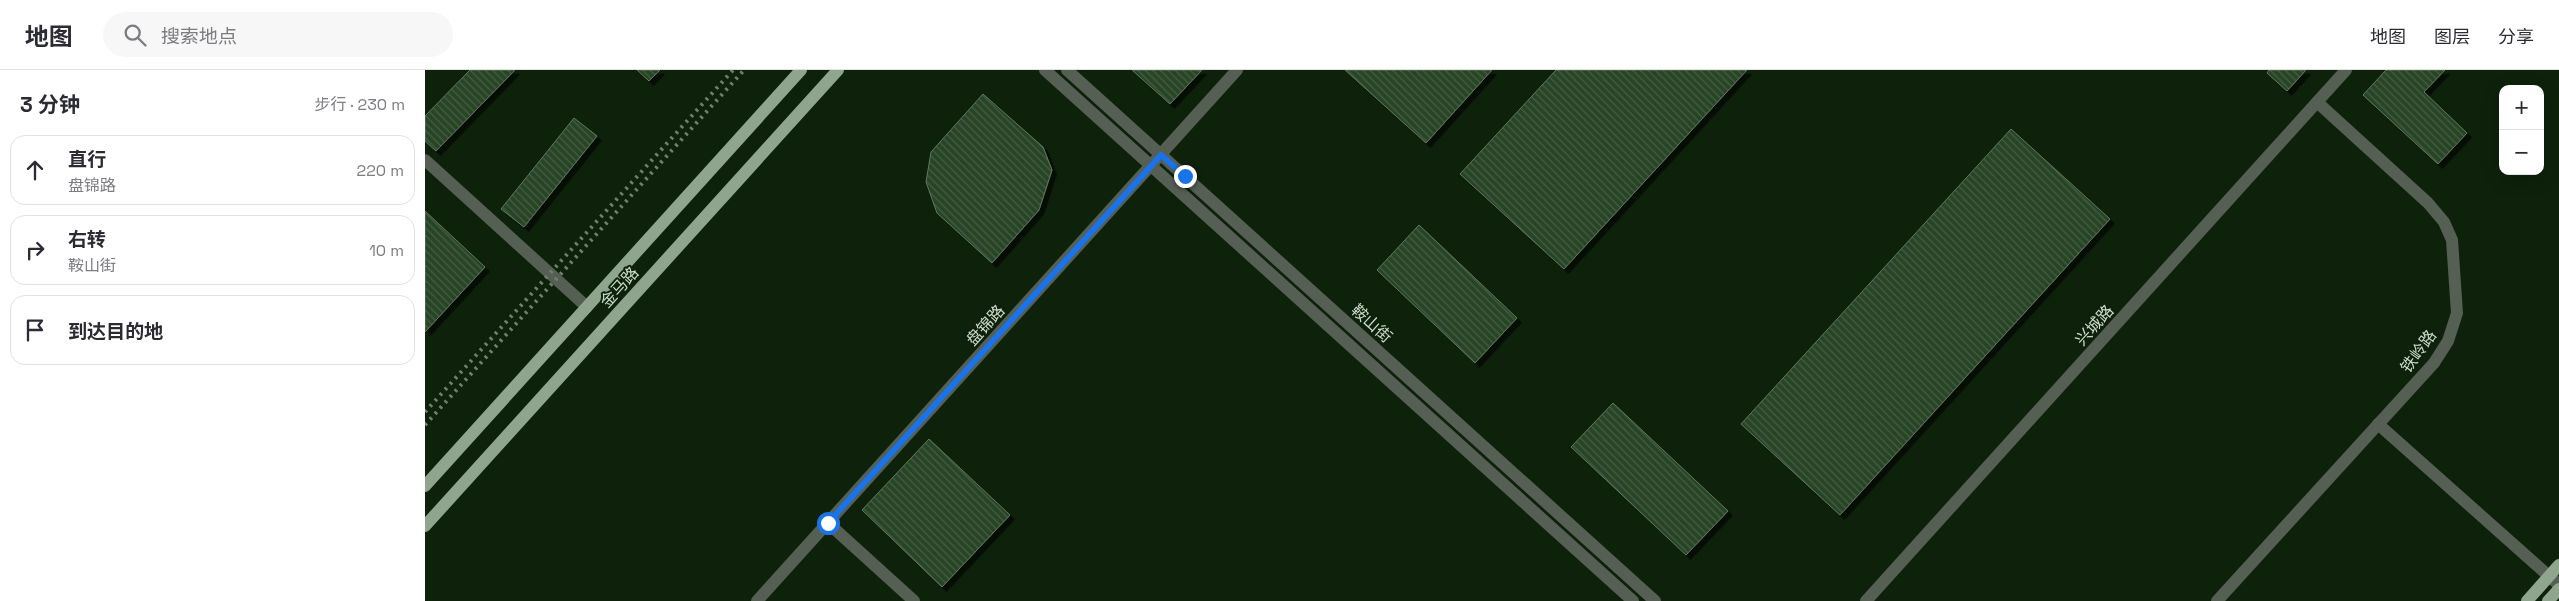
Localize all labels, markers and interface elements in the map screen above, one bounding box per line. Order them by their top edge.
search box [103,12,453,57]
text: 地图 [25,21,73,52]
icon: search [121,21,149,49]
text: 搜索地点 [161,24,237,49]
text: 地图 [2370,25,2406,48]
text: 图层 [2434,25,2470,48]
text: 分享 [2498,25,2534,48]
map controls [2499,85,2544,175]
button: + [2499,85,2544,130]
text: 3 分钟 [20,91,80,118]
text: 步行 · 230 m [314,94,405,115]
button: − [2499,130,2544,175]
text: 直行 [68,147,106,172]
icon: ahead [21,156,49,184]
text: 220 m [357,160,404,181]
route end [1174,165,1197,188]
text: 盘锦路 [68,175,116,196]
text: 右转 [68,227,106,252]
icon: right [21,236,49,264]
text: 10 m [369,240,404,261]
text: 鞍山街 [68,255,116,276]
street label: 金马路 [596,262,643,312]
street label: 盘锦路 [962,300,1009,350]
street label: 鞍山街 [1347,300,1397,347]
street label: 兴城路 [2071,300,2118,350]
icon: arrive [21,316,49,344]
text: 到达目的地 [68,319,163,344]
street label: 铁岭路 [2396,326,2441,377]
route start [817,512,840,535]

